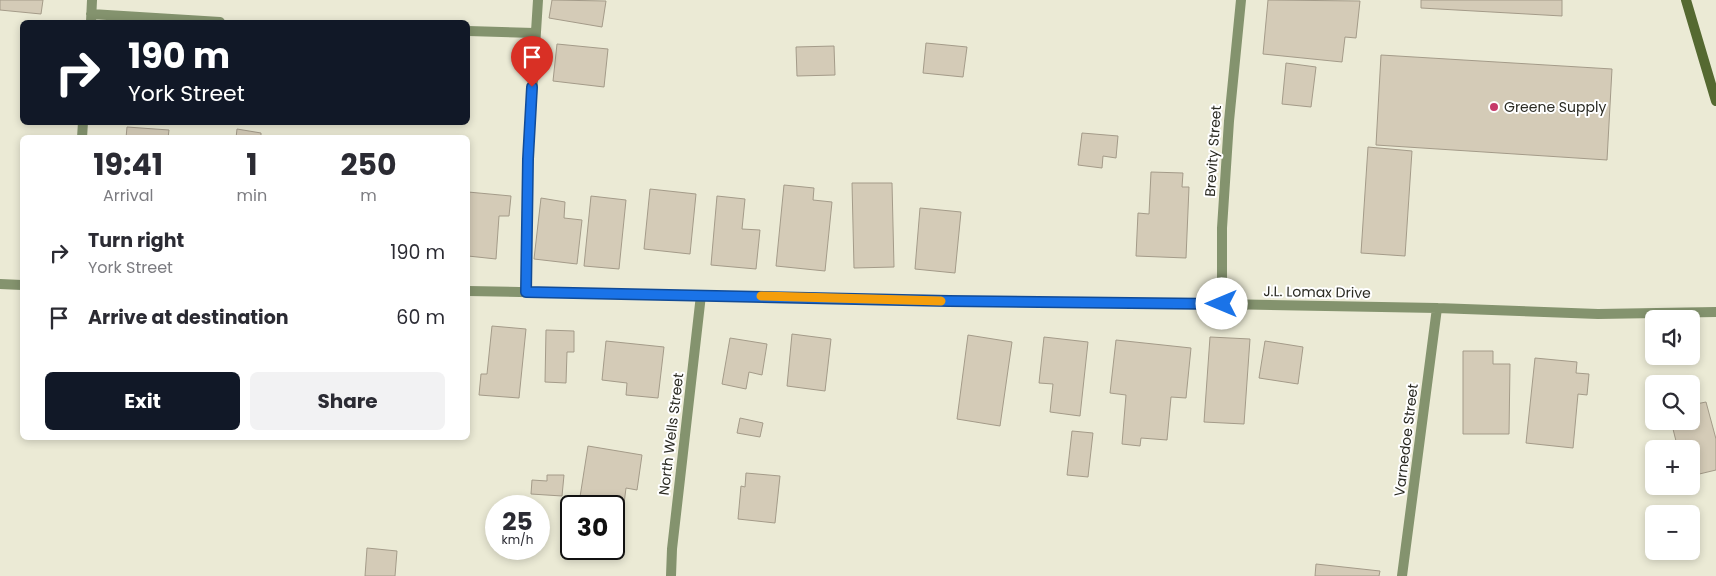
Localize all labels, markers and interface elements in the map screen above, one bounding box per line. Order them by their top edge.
text: 190 m [128,31,230,80]
pin [511,36,553,87]
icon: right [45,40,110,105]
icon: arrive [518,43,546,71]
text: York Street [128,78,245,109]
place label: Greene Supply [1504,97,1606,117]
marker: Greene Supply [1488,101,1500,113]
street label: Brevity Street [1200,105,1226,197]
text: 19:41 [93,143,163,186]
text: 1 [246,143,257,186]
text: 250 [340,143,397,186]
text: Arrival [103,184,153,207]
text: min [236,184,267,207]
text: m [360,184,377,207]
text: Turn right [88,227,184,254]
icon: right [45,239,73,267]
text: 190 m [390,239,445,266]
text: York Street [88,256,173,279]
position arrow [1195,277,1247,329]
street label: J.L. Lomax Drive [1263,281,1371,303]
icon: arrive [45,304,73,332]
text: Arrive at destination [88,304,289,331]
text: 60 m [396,304,445,331]
map controls [1645,310,1700,560]
button: sound [1645,310,1700,365]
button: Exit [45,372,240,430]
button: Share [250,372,445,430]
street label: North Wells Street [654,372,688,496]
button: search [1645,375,1700,430]
street label: Varnedoe Street [1389,382,1423,498]
button: + [1645,440,1700,495]
speed limit sign: 30 [560,495,625,560]
text: 25 [502,504,533,539]
button: − [1645,505,1700,560]
text: km/h [502,531,533,548]

